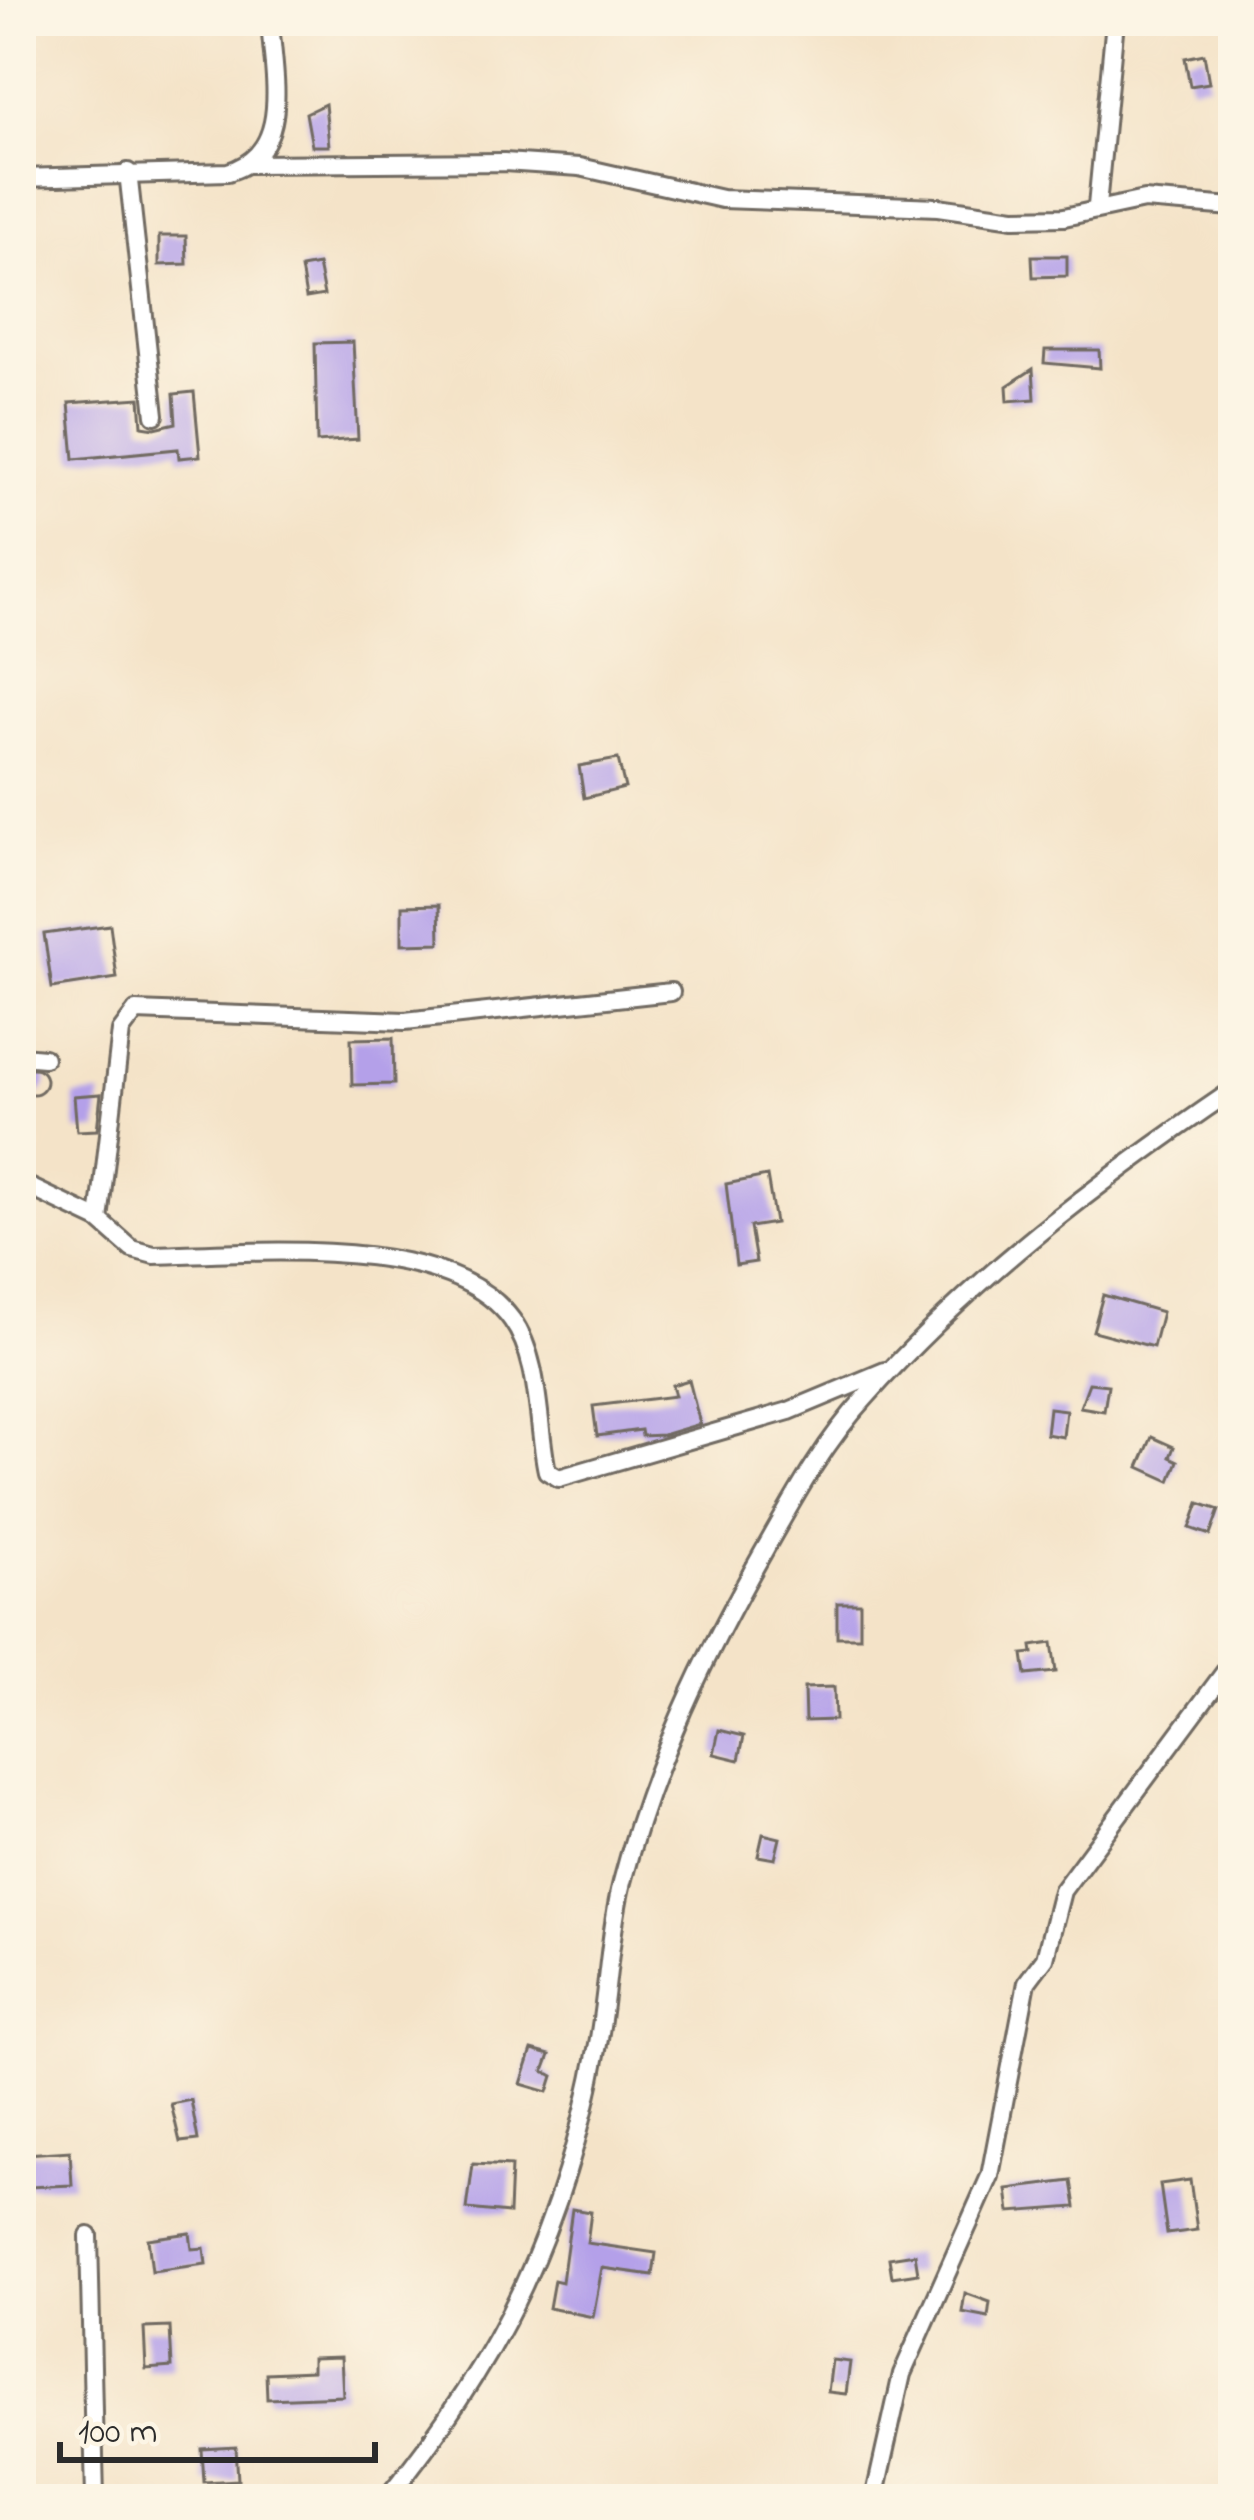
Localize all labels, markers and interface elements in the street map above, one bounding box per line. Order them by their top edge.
scale bar [60,2388,375,2462]
text: 100 m [78,2407,158,2460]

